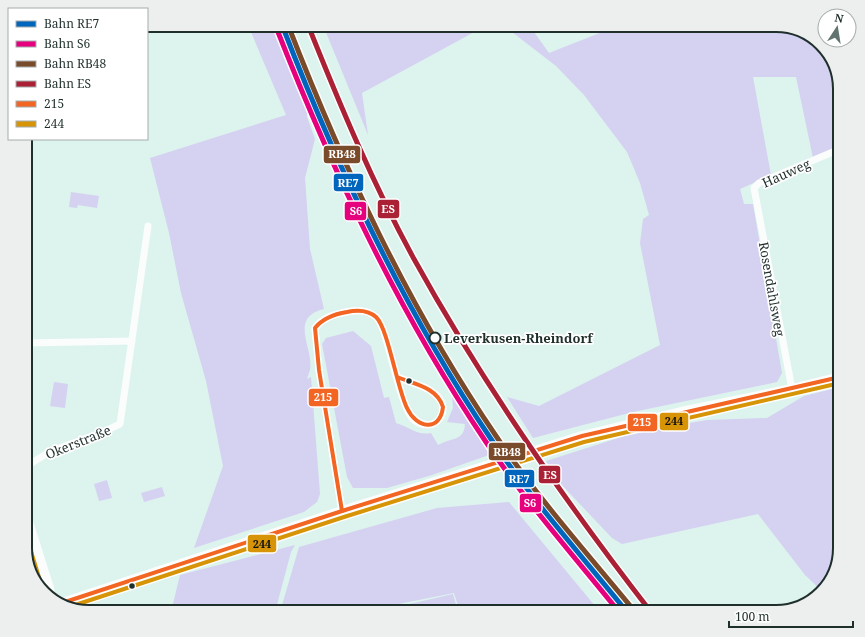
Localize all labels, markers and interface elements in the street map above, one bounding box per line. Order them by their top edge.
legend [8,8,148,140]
north arrow [817,8,857,48]
text: N [833,9,845,26]
text: Bahn RE7 [44,15,99,32]
text: Bahn S6 [44,35,91,52]
text: Bahn RB48 [44,55,107,72]
text: Bahn ES [44,75,91,92]
text: 215 [44,95,64,112]
text: 244 [44,115,64,132]
line badge: RB48 [323,145,361,164]
text: RB48 [328,146,356,161]
street label: Hauweg [759,154,813,192]
line badge: RE7 [333,173,364,192]
text: RE7 [337,175,359,190]
line badge: ES [377,199,400,219]
line badge: S6 [344,201,367,221]
text: ES [381,201,395,216]
text: S6 [350,203,362,218]
street label: Rosendahlsweg [755,240,789,338]
place label: Leverkusen-Rheindorf [444,329,594,347]
marker: Leverkusen-Rheindorf [428,331,442,345]
unlabelled marker [404,376,414,386]
line badge: 215 [308,388,339,407]
text: 215 [314,389,332,404]
line badge: 244 [659,412,689,431]
line badge: 215 [627,413,658,432]
text: 244 [665,413,683,428]
text: 215 [633,414,651,429]
street label: Okerstraße [43,421,113,463]
line badge: RB48 [488,442,526,461]
text: RB48 [493,444,521,459]
line badge: ES [538,465,561,484]
text: ES [543,467,557,482]
line badge: RE7 [504,469,535,488]
text: RE7 [508,471,530,486]
line badge: S6 [519,493,542,513]
text: S6 [524,495,536,510]
line badge: 244 [247,534,277,553]
text: 244 [253,536,271,551]
unlabelled marker [127,581,137,591]
scale bar [729,603,853,629]
text: 100 m [735,608,770,625]

